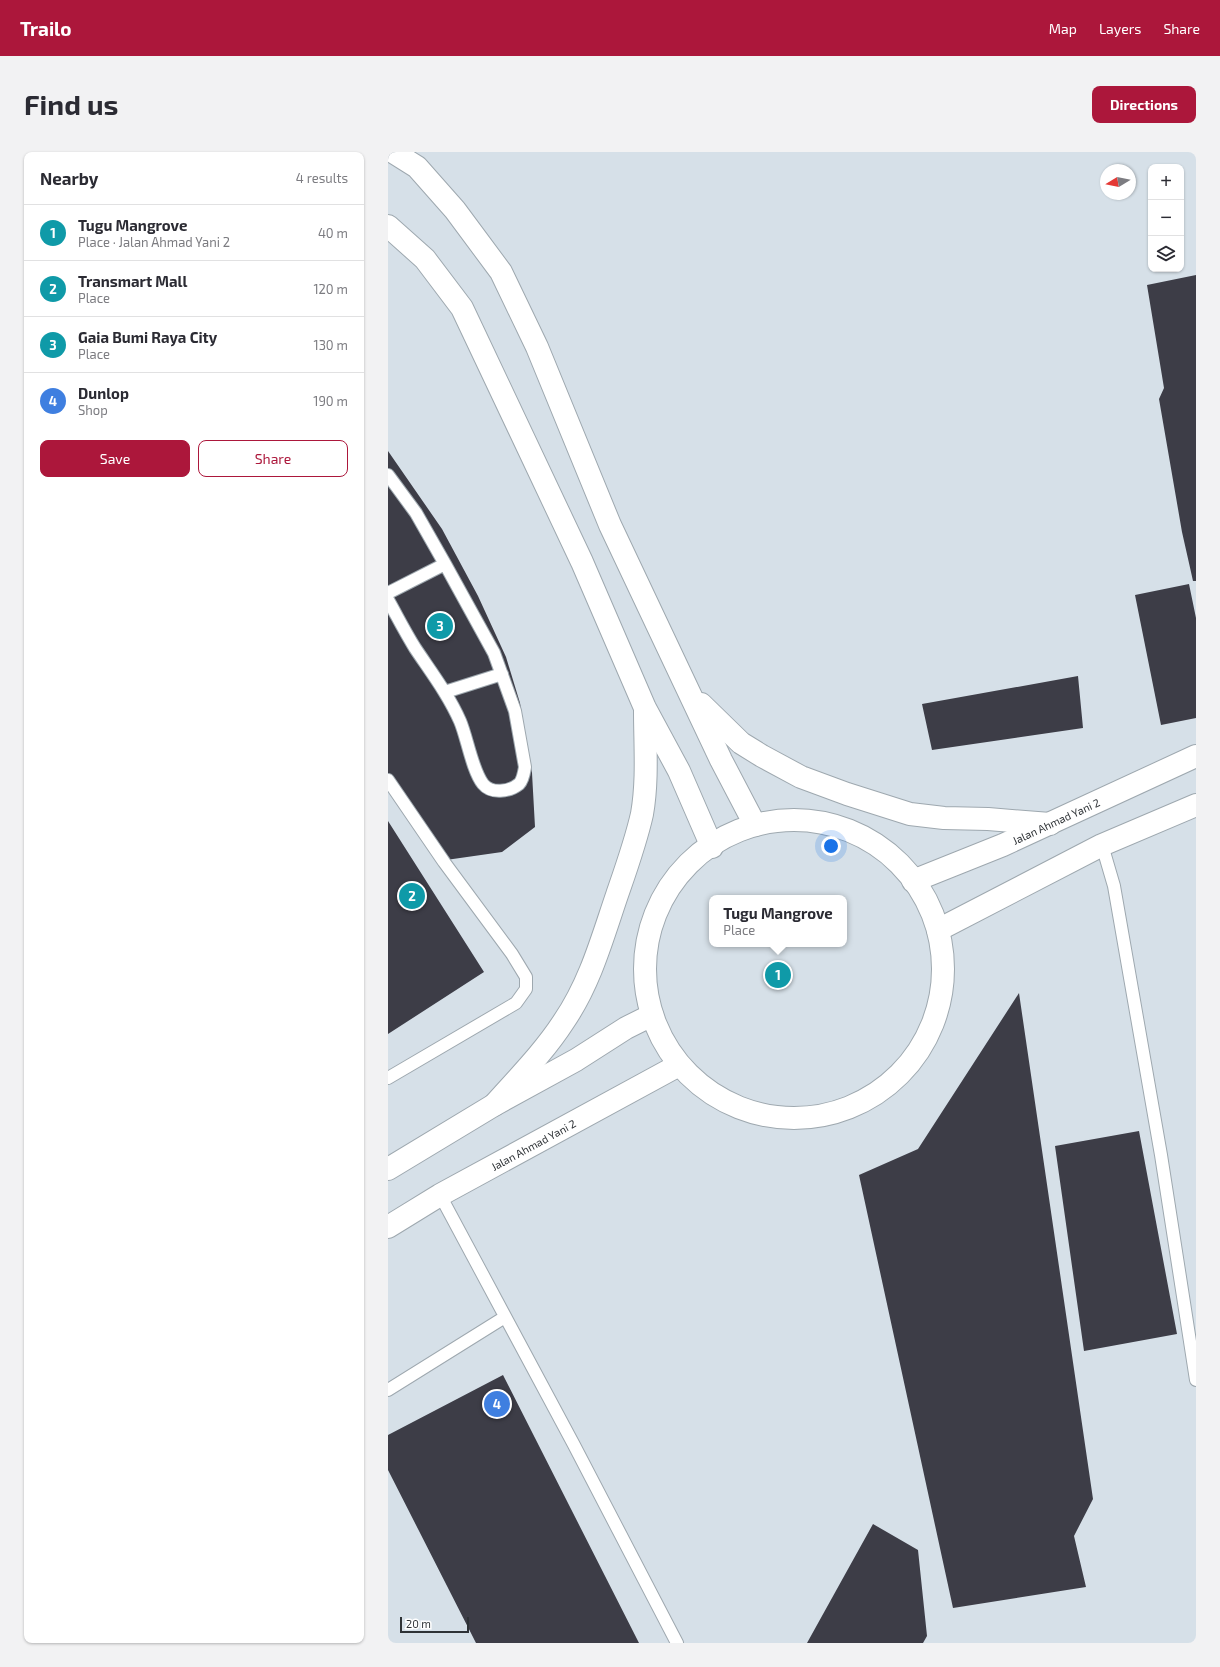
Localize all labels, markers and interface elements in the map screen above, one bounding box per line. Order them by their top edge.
text: Trailo [20,17,72,40]
text: Map [1049,20,1077,37]
text: Layers [1099,20,1141,37]
text: Share [1163,20,1200,37]
button: Directions [1092,86,1196,123]
text: Find us [24,87,118,121]
north arrow [1100,164,1136,200]
map controls [1148,164,1184,272]
button: + [1148,164,1184,200]
text: Nearby [40,168,98,188]
text: 4 results [296,170,348,186]
button: − [1148,200,1184,236]
text: Tugu Mangrove [78,216,187,234]
text: 1 [50,225,56,241]
text: 40 m [318,225,348,241]
text: Place · Jalan Ahmad Yani 2 [78,234,230,250]
button: layers [1148,236,1184,272]
text: Transmart Mall [78,272,187,290]
text: 2 [49,281,57,297]
text: 120 m [313,281,348,297]
text: Place [78,290,110,306]
text: Gaia Bumi Raya City [78,328,217,346]
text: 3 [49,337,57,353]
text: 130 m [313,337,348,353]
text: Place [78,346,110,362]
text: Dunlop [78,384,129,402]
text: 4 [49,393,57,409]
text: 190 m [313,393,348,409]
text: Shop [78,402,108,418]
button: Save [40,440,190,477]
button: Share [198,440,348,477]
pin: 3 [427,611,453,641]
street label: Jalan Ahmad Yani 2 [1010,795,1101,846]
your location [821,836,841,856]
pin: 2 [399,881,425,911]
popup [709,895,847,947]
text: Tugu Mangrove [723,904,833,922]
text: Place [723,922,755,938]
pin: 1 [765,960,791,990]
street label: Jalan Ahmad Yani 2 [488,1116,578,1173]
pin: 4 [484,1389,510,1419]
scale bar [400,1615,469,1634]
text: 20 m [406,1617,431,1630]

